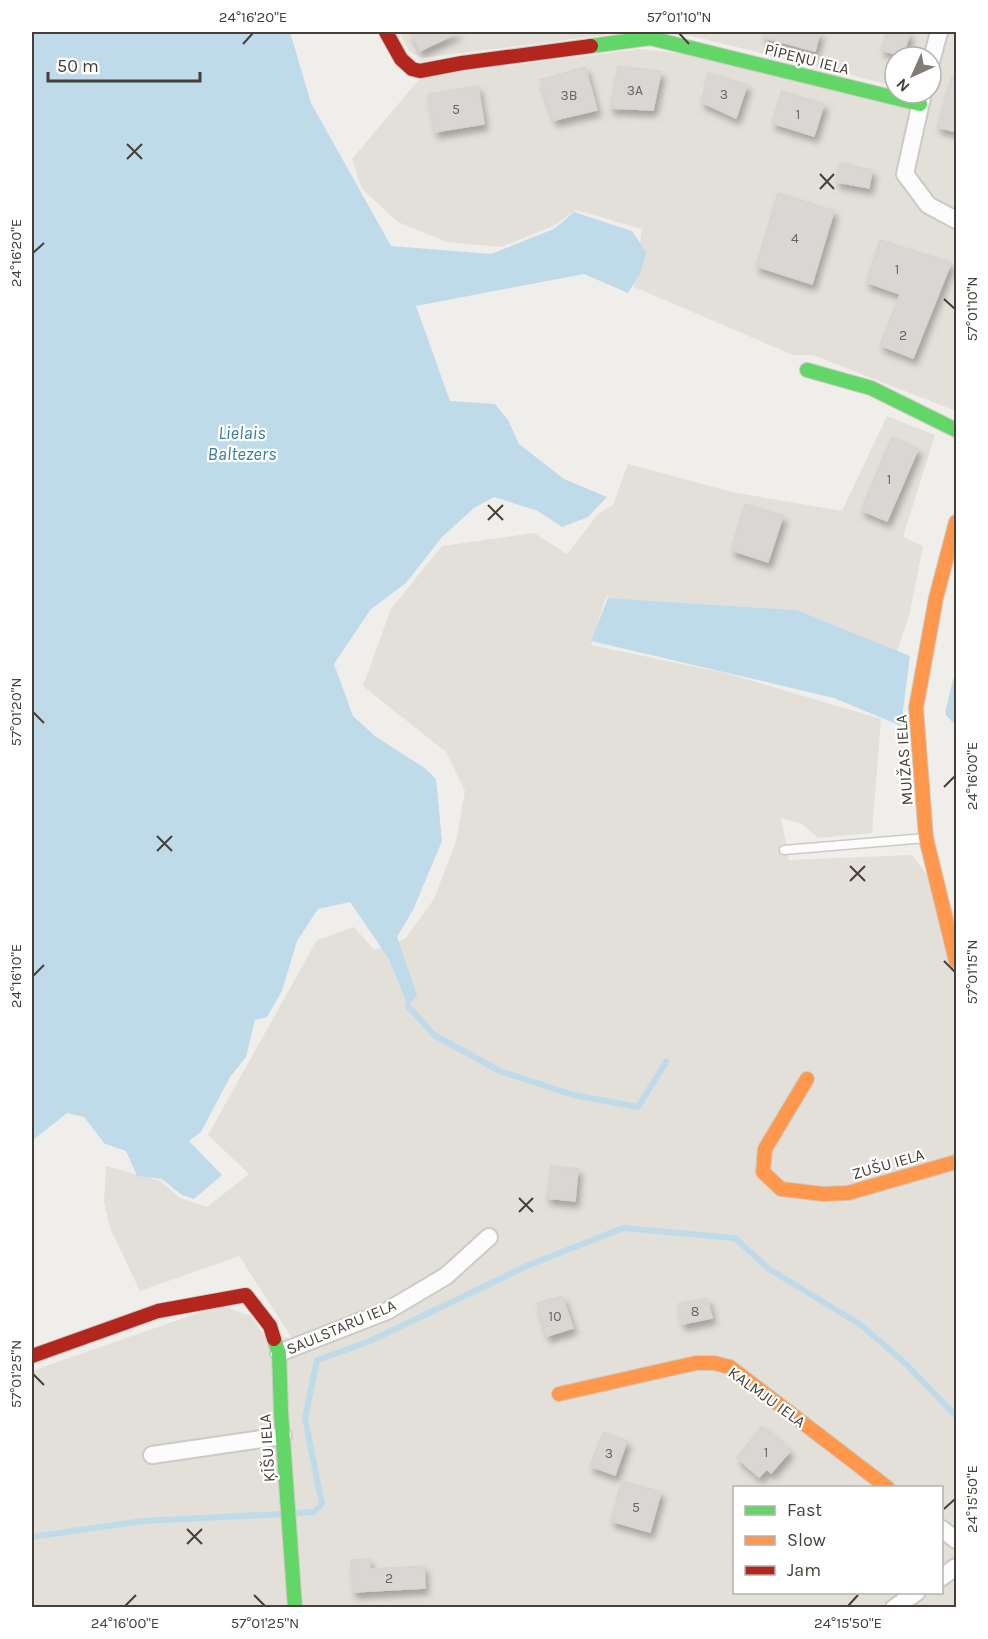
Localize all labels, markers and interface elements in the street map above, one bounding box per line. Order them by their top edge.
text: 24°16'20"E [219,8,287,26]
text: 57°01'10"N [646,8,712,26]
street label: PĪPEŅU IELA [763,39,851,79]
scale bar [48,45,200,83]
north arrow [883,45,943,105]
text: 50 m [57,55,99,77]
text: N [892,74,914,96]
house number: 3A [627,82,643,99]
house number: 3 [720,86,728,103]
house number: 3B [561,87,577,104]
house number: 5 [452,101,460,118]
house number: 1 [796,106,800,123]
text: 24°16'20"E [7,219,25,287]
house number: 4 [791,230,799,247]
house number: 1 [895,261,899,278]
text: 57°01'10"N [963,276,981,342]
house number: 2 [899,327,907,344]
water label: Lielais Baltezers [208,422,276,465]
house number: 1 [887,471,891,488]
text: 57°01'20"N [7,678,25,746]
street label: MUIŽAS IELA [891,714,917,806]
text: 24°16'00"E [963,742,981,810]
text: 57°01'15"N [963,940,981,1004]
text: 24°16'10"E [7,944,25,1008]
street label: ZUŠU IELA [850,1145,926,1183]
street label: SAULSTARU IELA [283,1295,399,1359]
house number: 8 [691,1303,699,1320]
house number: 10 [549,1308,561,1325]
text: 57°01'25"N [7,1340,25,1408]
street label: KALMJU IELA [725,1363,809,1431]
street label: ĶĪŠU IELA [255,1413,279,1483]
house number: 1 [764,1444,768,1461]
house number: 3 [605,1445,613,1462]
text: 24°15'50"E [963,1465,981,1533]
legend [733,1486,943,1594]
house number: 5 [632,1499,640,1516]
text: Fast [787,1499,822,1521]
text: Slow [787,1529,826,1551]
text: Jam [787,1559,821,1581]
house number: 2 [385,1570,393,1587]
text: 24°16'00"E [91,1614,159,1632]
text: 57°01'25"N [231,1614,299,1632]
text: 24°15'50"E [814,1614,882,1632]

